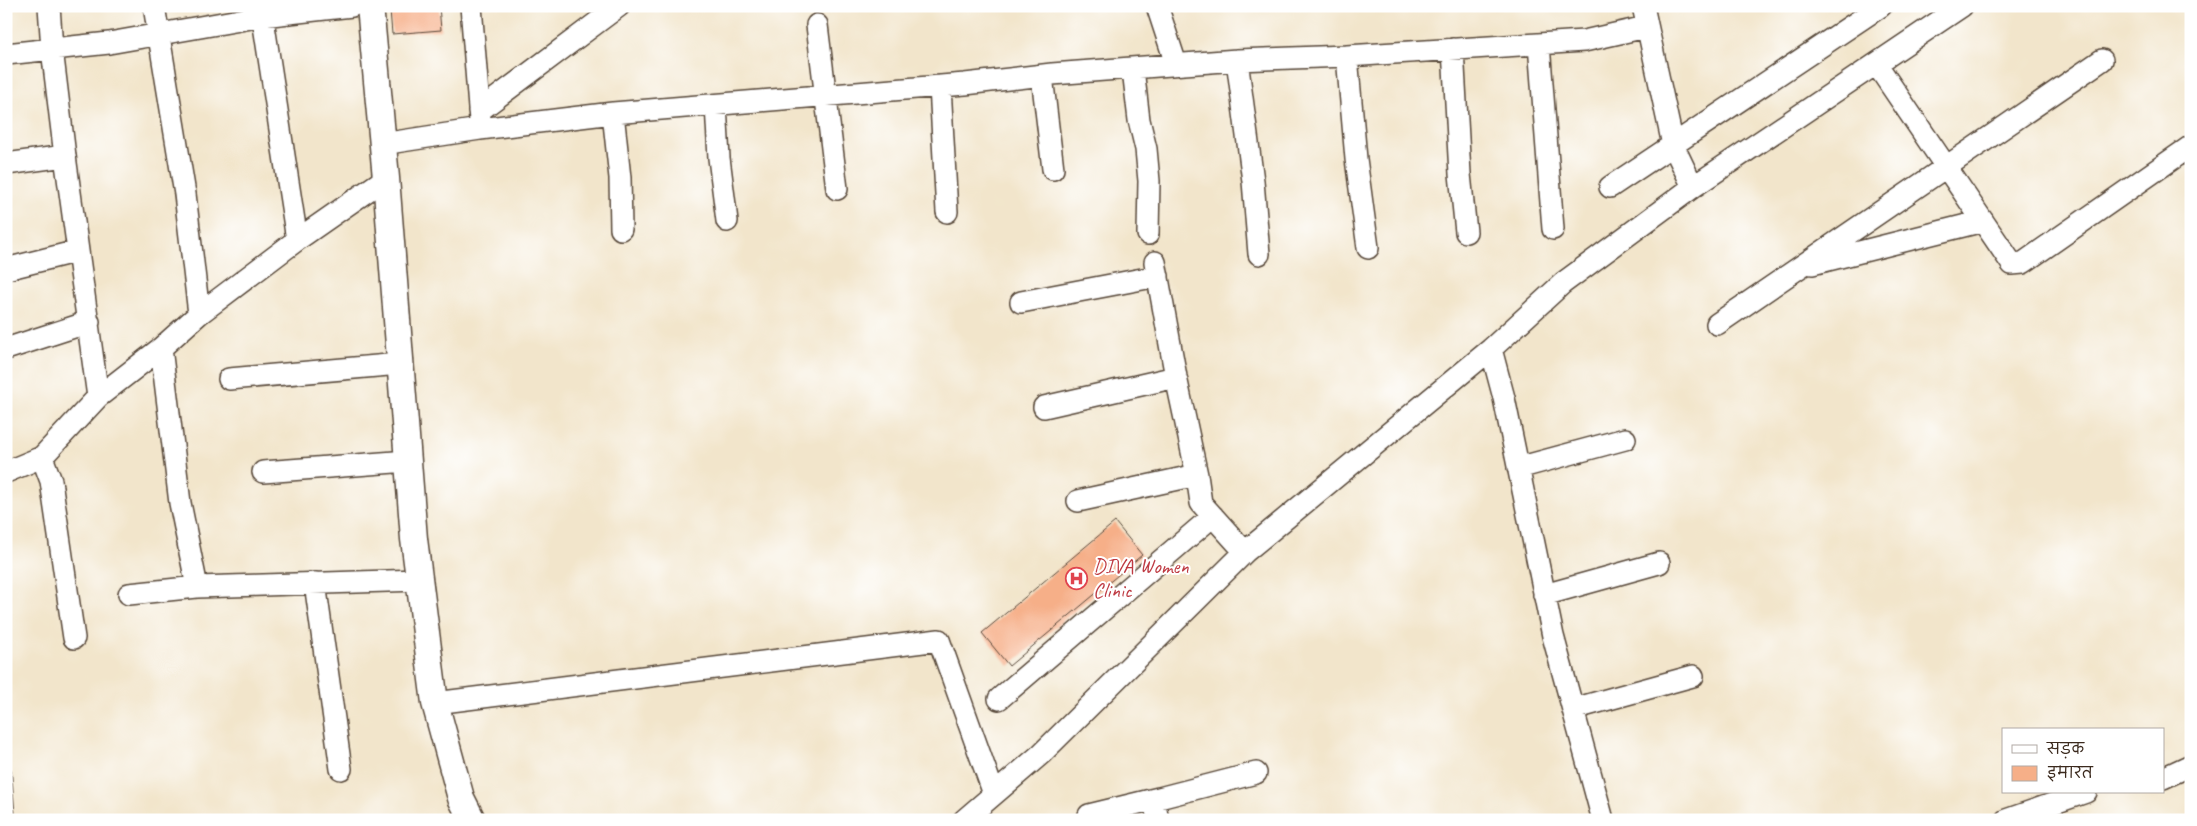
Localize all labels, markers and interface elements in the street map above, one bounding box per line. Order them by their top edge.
place label: DIVA Women Clinic [1093,553,1189,603]
hospital icon: DIVA Women Clinic [1065,566,1089,590]
legend [2002,728,2164,794]
text: सड़क [2046,740,2085,759]
text: इमारत [2047,764,2094,783]

